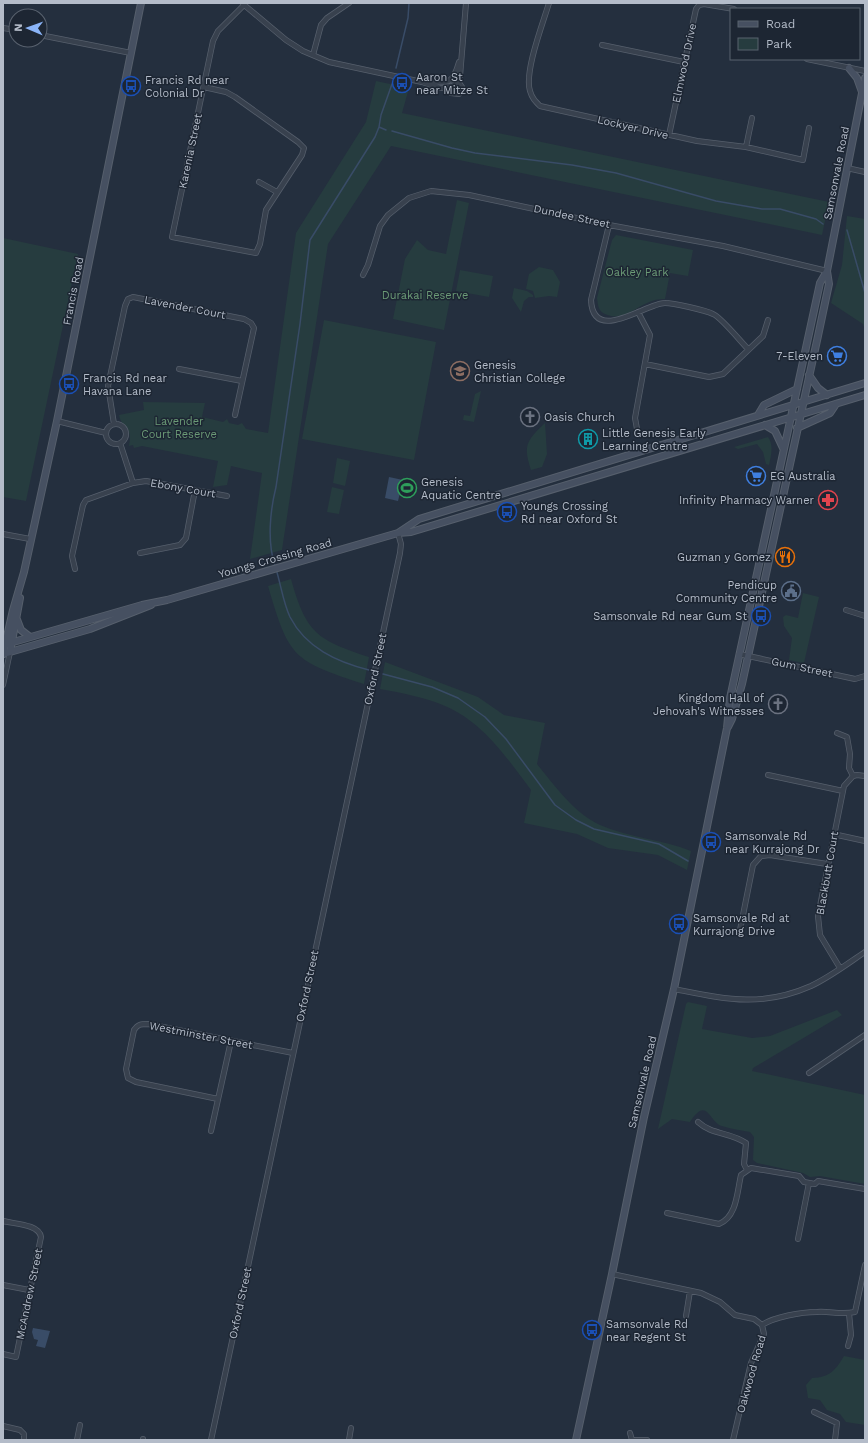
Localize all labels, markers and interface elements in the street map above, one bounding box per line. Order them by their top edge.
north arrow [8,8,48,48]
legend [730,8,860,60]
text: Road [766,17,795,31]
street label: Elmwood Drive [670,22,699,104]
text: N [12,23,25,32]
text: Park [766,37,792,51]
place label: Aaron St near Mitze St [416,71,488,97]
bus stop icon: Aaron St near Mitze St [391,72,413,94]
place label: Francis Rd near Colonial Dr [145,74,229,100]
bus stop icon: Francis Rd near Colonial Dr [120,75,142,97]
street label: Karenia Street [176,112,205,190]
street label: Lockyer Drive [596,113,670,142]
street label: Samsonvale Road [821,125,852,221]
street label: Dundee Street [532,202,612,231]
street label: Francis Road [61,256,86,326]
park label: Oakley Park [606,266,668,279]
park label: Durakai Reserve [382,289,468,302]
street label: Lavender Court [143,293,227,322]
supermarket icon: 7-Eleven [826,345,848,367]
place label: 7-Eleven [776,350,823,363]
place label: Genesis Christian College [474,359,565,385]
school or university icon: Genesis Christian College [449,360,471,382]
place label: Francis Rd near Havana Lane [83,372,167,398]
bus stop icon: Francis Rd near Havana Lane [58,373,80,395]
church icon: Oasis Church [519,406,541,428]
place label: Oasis Church [544,411,615,424]
park label: Lavender Court Reserve [141,415,217,441]
place label: Little Genesis Early Learning Centre [602,427,706,453]
building icon: Little Genesis Early Learning Centre [577,428,599,450]
supermarket icon: EG Australia [745,465,767,487]
place label: EG Australia [770,470,836,483]
street label: Ebony Court [149,476,217,501]
place label: Genesis Aquatic Centre [421,476,501,502]
sports icon: Genesis Aquatic Centre [396,477,418,499]
pharmacy icon: Infinity Pharmacy Warner [817,489,839,511]
place label: Infinity Pharmacy Warner [679,494,815,507]
place label: Youngs Crossing Rd near Oxford St [521,500,618,526]
bus stop icon: Youngs Crossing Rd near Oxford St [496,501,518,523]
street label: Youngs Crossing Road [217,536,333,581]
restaurant icon: Guzman y Gomez [774,546,796,568]
place label: Guzman y Gomez [677,551,771,564]
place label: Pendicup Community Centre [676,579,777,605]
public building icon: Pendicup Community Centre [780,580,802,602]
bus stop icon: Samsonvale Rd near Gum St [750,605,772,627]
place label: Samsonvale Rd near Gum St [593,610,747,623]
street label: Oxford Street [362,632,389,706]
street label: Gum Street [770,655,834,680]
place label: Kingdom Hall of Jehovah's Witnesses [653,692,765,718]
church icon: Kingdom Hall of Jehovah's Witnesses [767,693,789,715]
place label: Samsonvale Rd near Kurrajong Dr [725,830,820,856]
street label: Blackbutt Court [814,830,841,916]
bus stop icon: Samsonvale Rd near Kurrajong Dr [700,831,722,853]
place label: Samsonvale Rd at Kurrajong Drive [693,912,790,938]
bus stop icon: Samsonvale Rd at Kurrajong Drive [668,913,690,935]
street label: Oxford Street [294,949,321,1023]
street label: Westminster Street [148,1019,254,1052]
street label: Samsonvale Road [625,1034,659,1130]
street label: McAndrew Street [13,1247,46,1341]
street label: Oxford Street [227,1266,254,1340]
place label: Samsonvale Rd near Regent St [606,1318,688,1344]
bus stop icon: Samsonvale Rd near Regent St [581,1319,603,1341]
street label: Oakwood Road [734,1334,769,1415]

